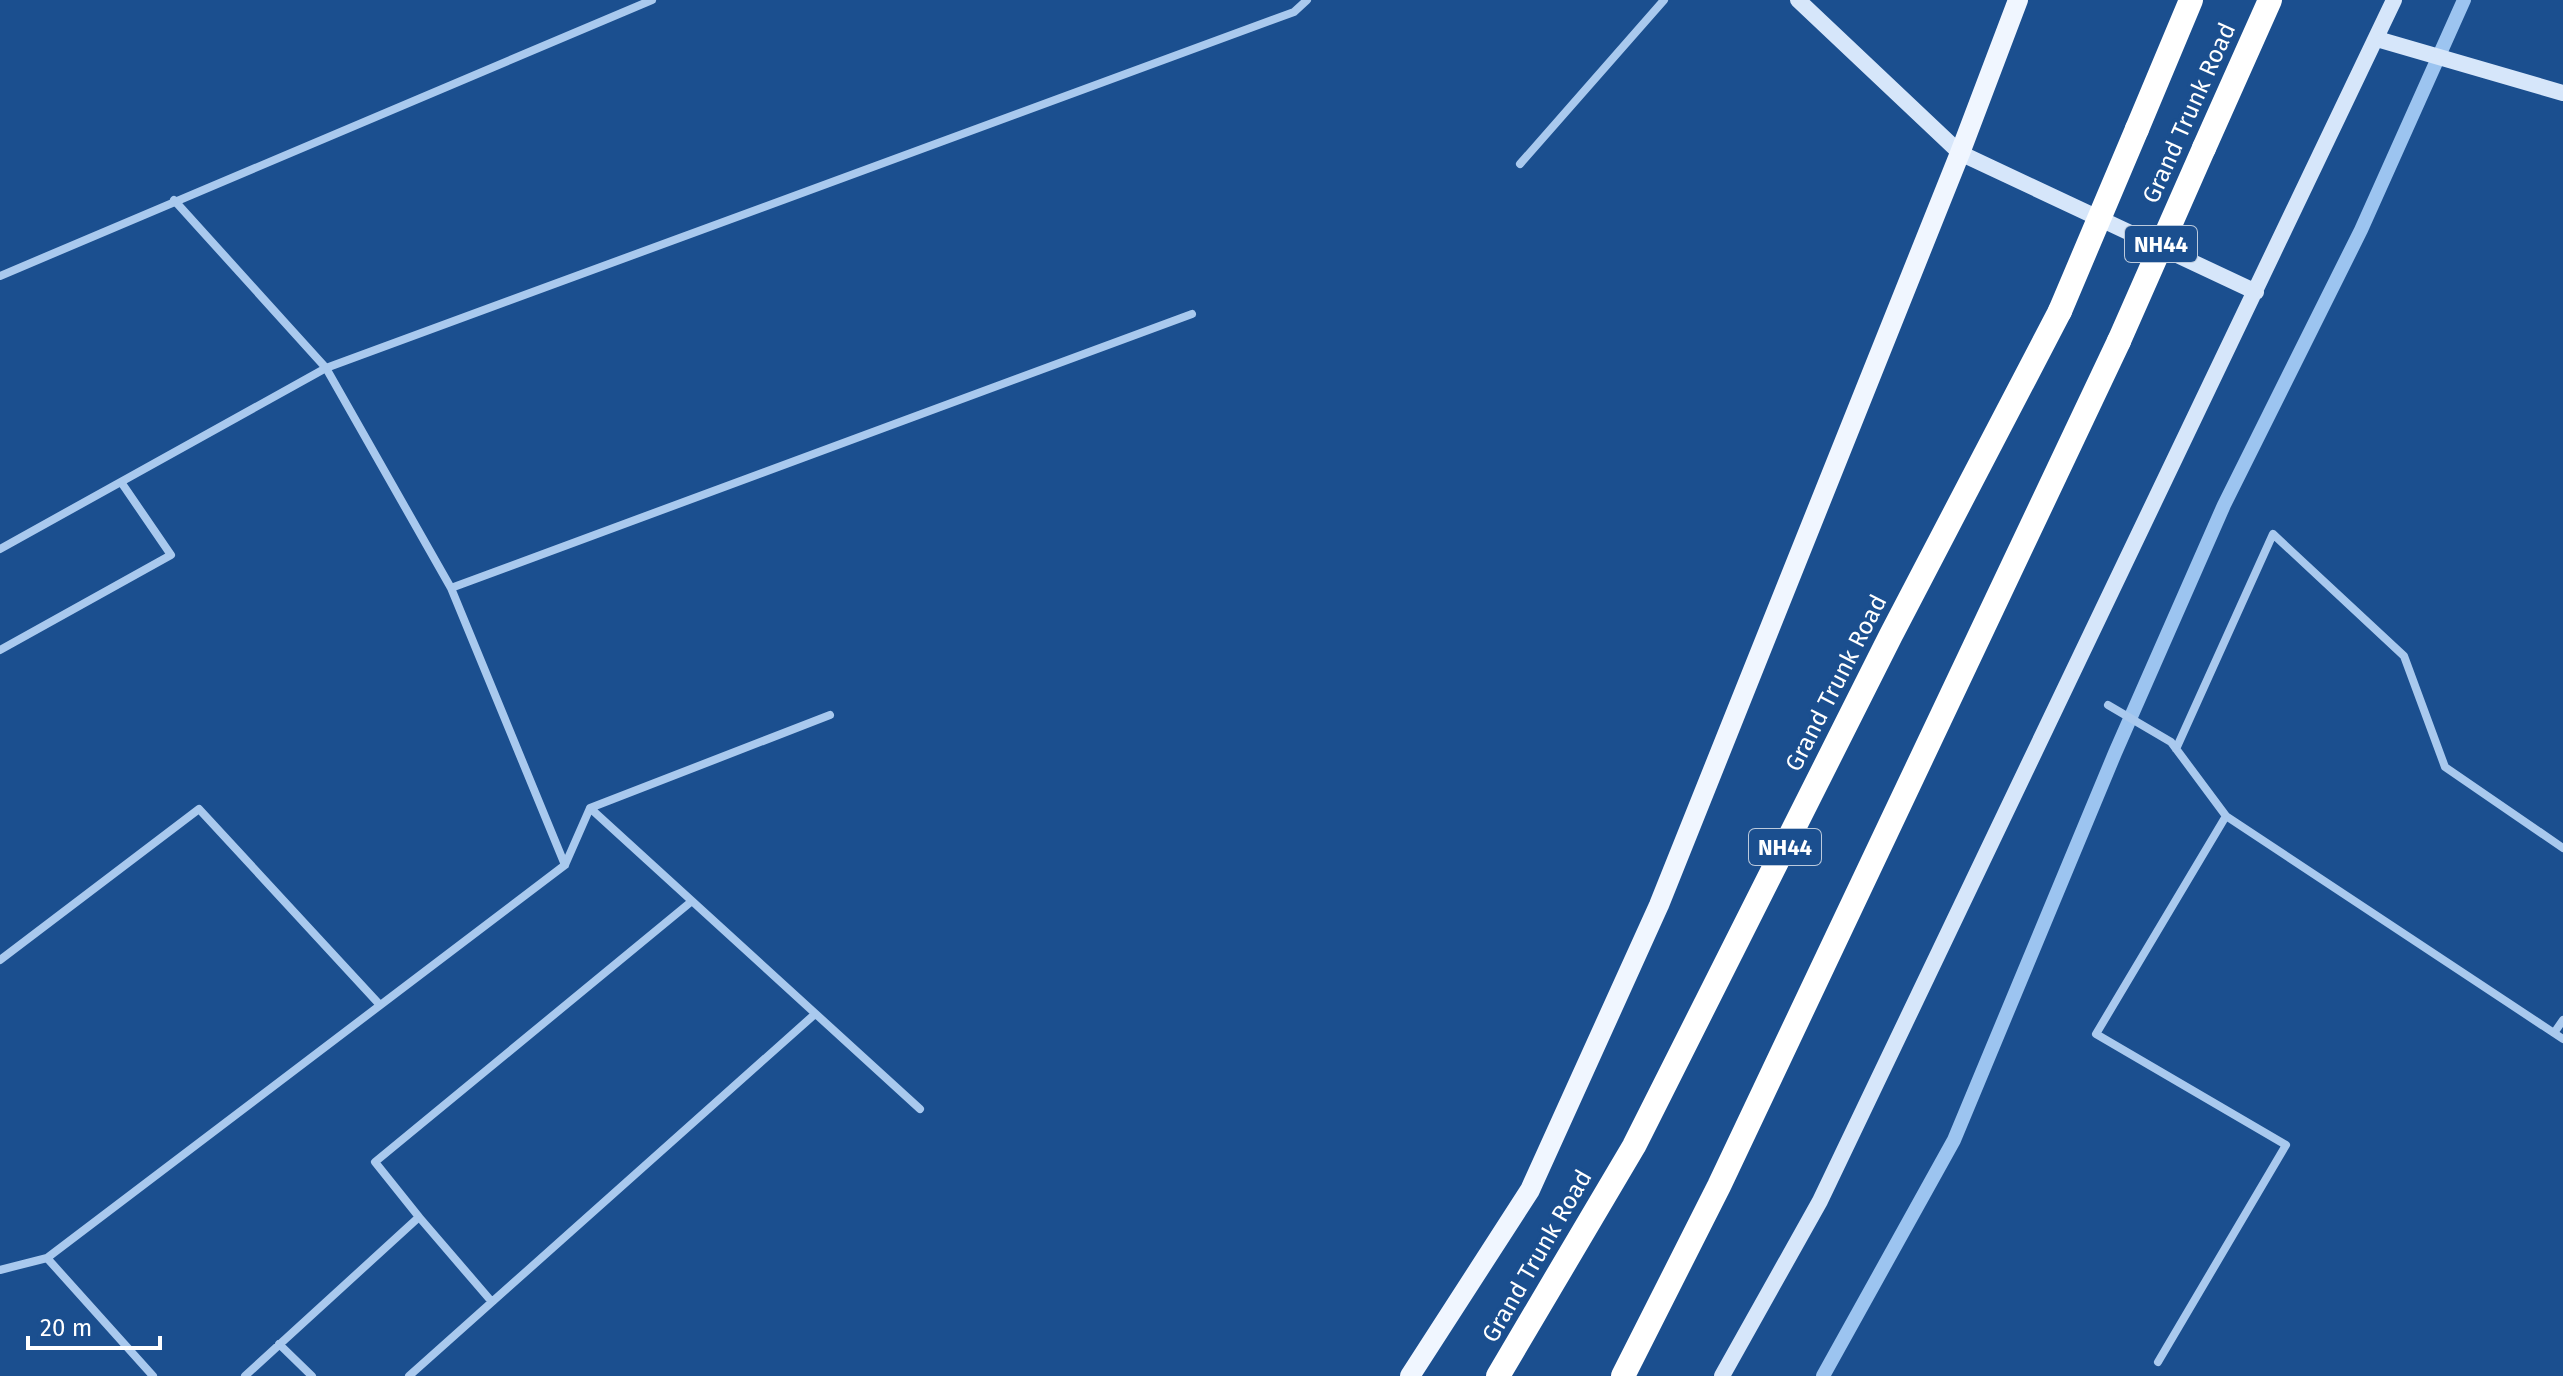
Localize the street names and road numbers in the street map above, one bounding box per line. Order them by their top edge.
street label: Grand Trunk Road [2137,19,2241,207]
road number: NH44 [2125,226,2197,262]
street label: Grand Trunk Road [1779,590,1893,776]
road number: NH44 [1749,829,1821,865]
street label: Grand Trunk Road [1476,1165,1598,1347]

